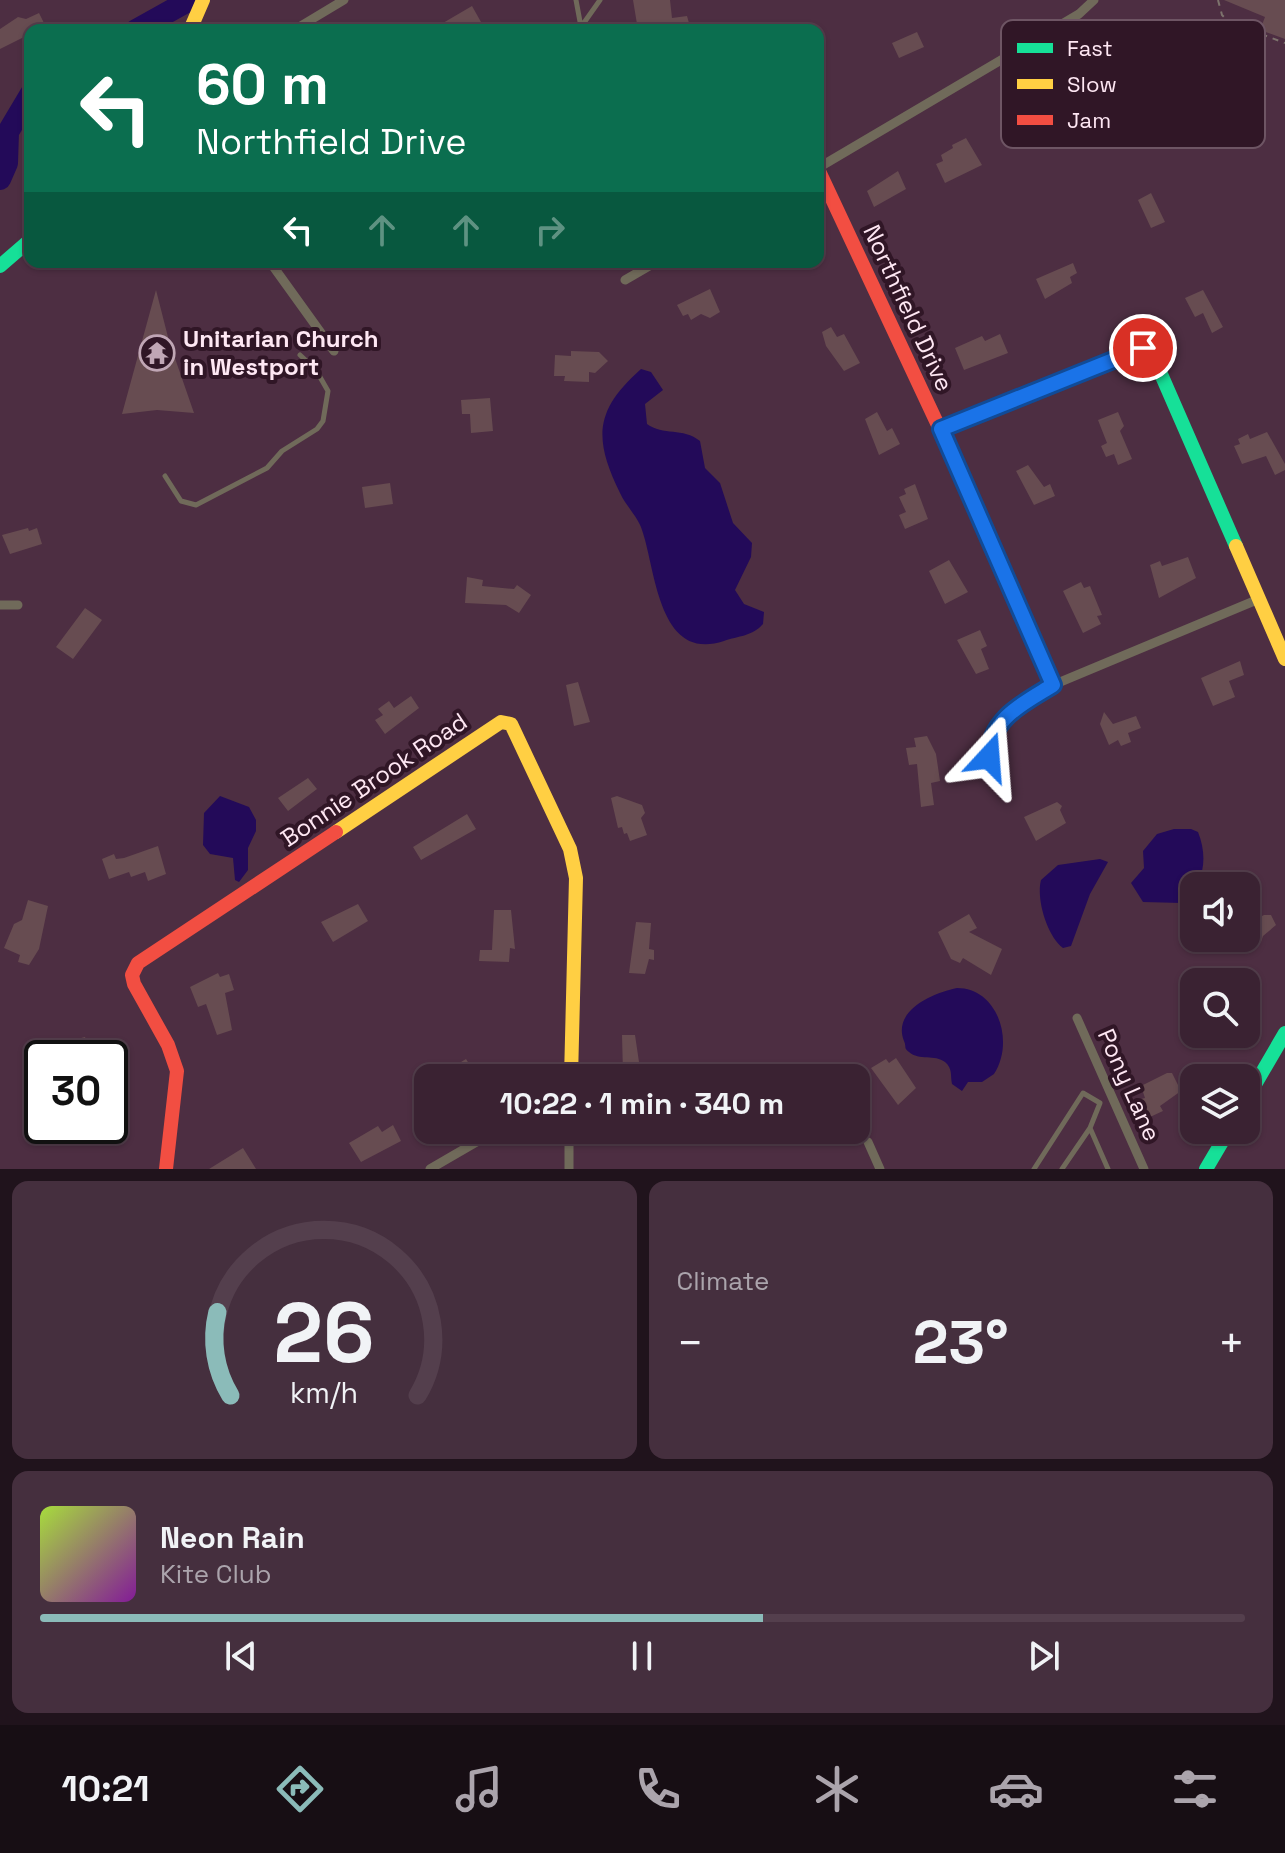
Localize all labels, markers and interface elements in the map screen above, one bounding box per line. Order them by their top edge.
legend [1001,20,1265,148]
text: Fast [1067,34,1113,62]
text: 60 m [196,49,329,120]
icon: left [64,56,168,160]
text: Slow [1067,70,1117,98]
text: Jam [1067,106,1111,134]
text: Northfield Drive [196,119,467,165]
icon: left [276,208,320,252]
icon: ahead [360,208,404,252]
icon: ahead [444,208,488,252]
icon: right [528,208,572,252]
street label: Northfield Drive [856,220,961,396]
pin [1109,314,1177,382]
place label: Unitarian Church in Westport [183,323,379,382]
icon: arrive [1121,326,1165,370]
temple icon: Unitarian Church in Westport [138,334,176,372]
street label: Bonnie Brook Road [274,706,473,854]
position arrow [947,715,1031,799]
map controls [1180,872,1260,1144]
button: sound [1180,872,1260,952]
button: search [1180,968,1260,1048]
street label: Pony Lane [1091,1024,1168,1146]
speed limit sign: 30 [24,1040,128,1144]
button: layers [1180,1064,1260,1144]
text: 10:22 · 1 min · 340 m [500,1084,784,1123]
text: Climate [677,1264,769,1298]
text: 26 [274,1280,375,1386]
text: 23° [913,1304,1009,1381]
text: − [677,1315,704,1371]
text: + [1218,1315,1245,1371]
text: km/h [290,1375,358,1411]
text: Neon Rain [160,1518,305,1557]
text: Kite Club [160,1557,272,1591]
icon: previous [219,1634,263,1678]
icon: pause [620,1634,664,1678]
icon: next [1022,1634,1066,1678]
icon: directions [272,1761,328,1817]
icon: music [451,1761,507,1817]
icon: phone [630,1761,686,1817]
icon: climate [809,1761,865,1817]
icon: car [988,1761,1044,1817]
icon: filters [1167,1761,1223,1817]
text: 10:21 [62,1766,149,1812]

